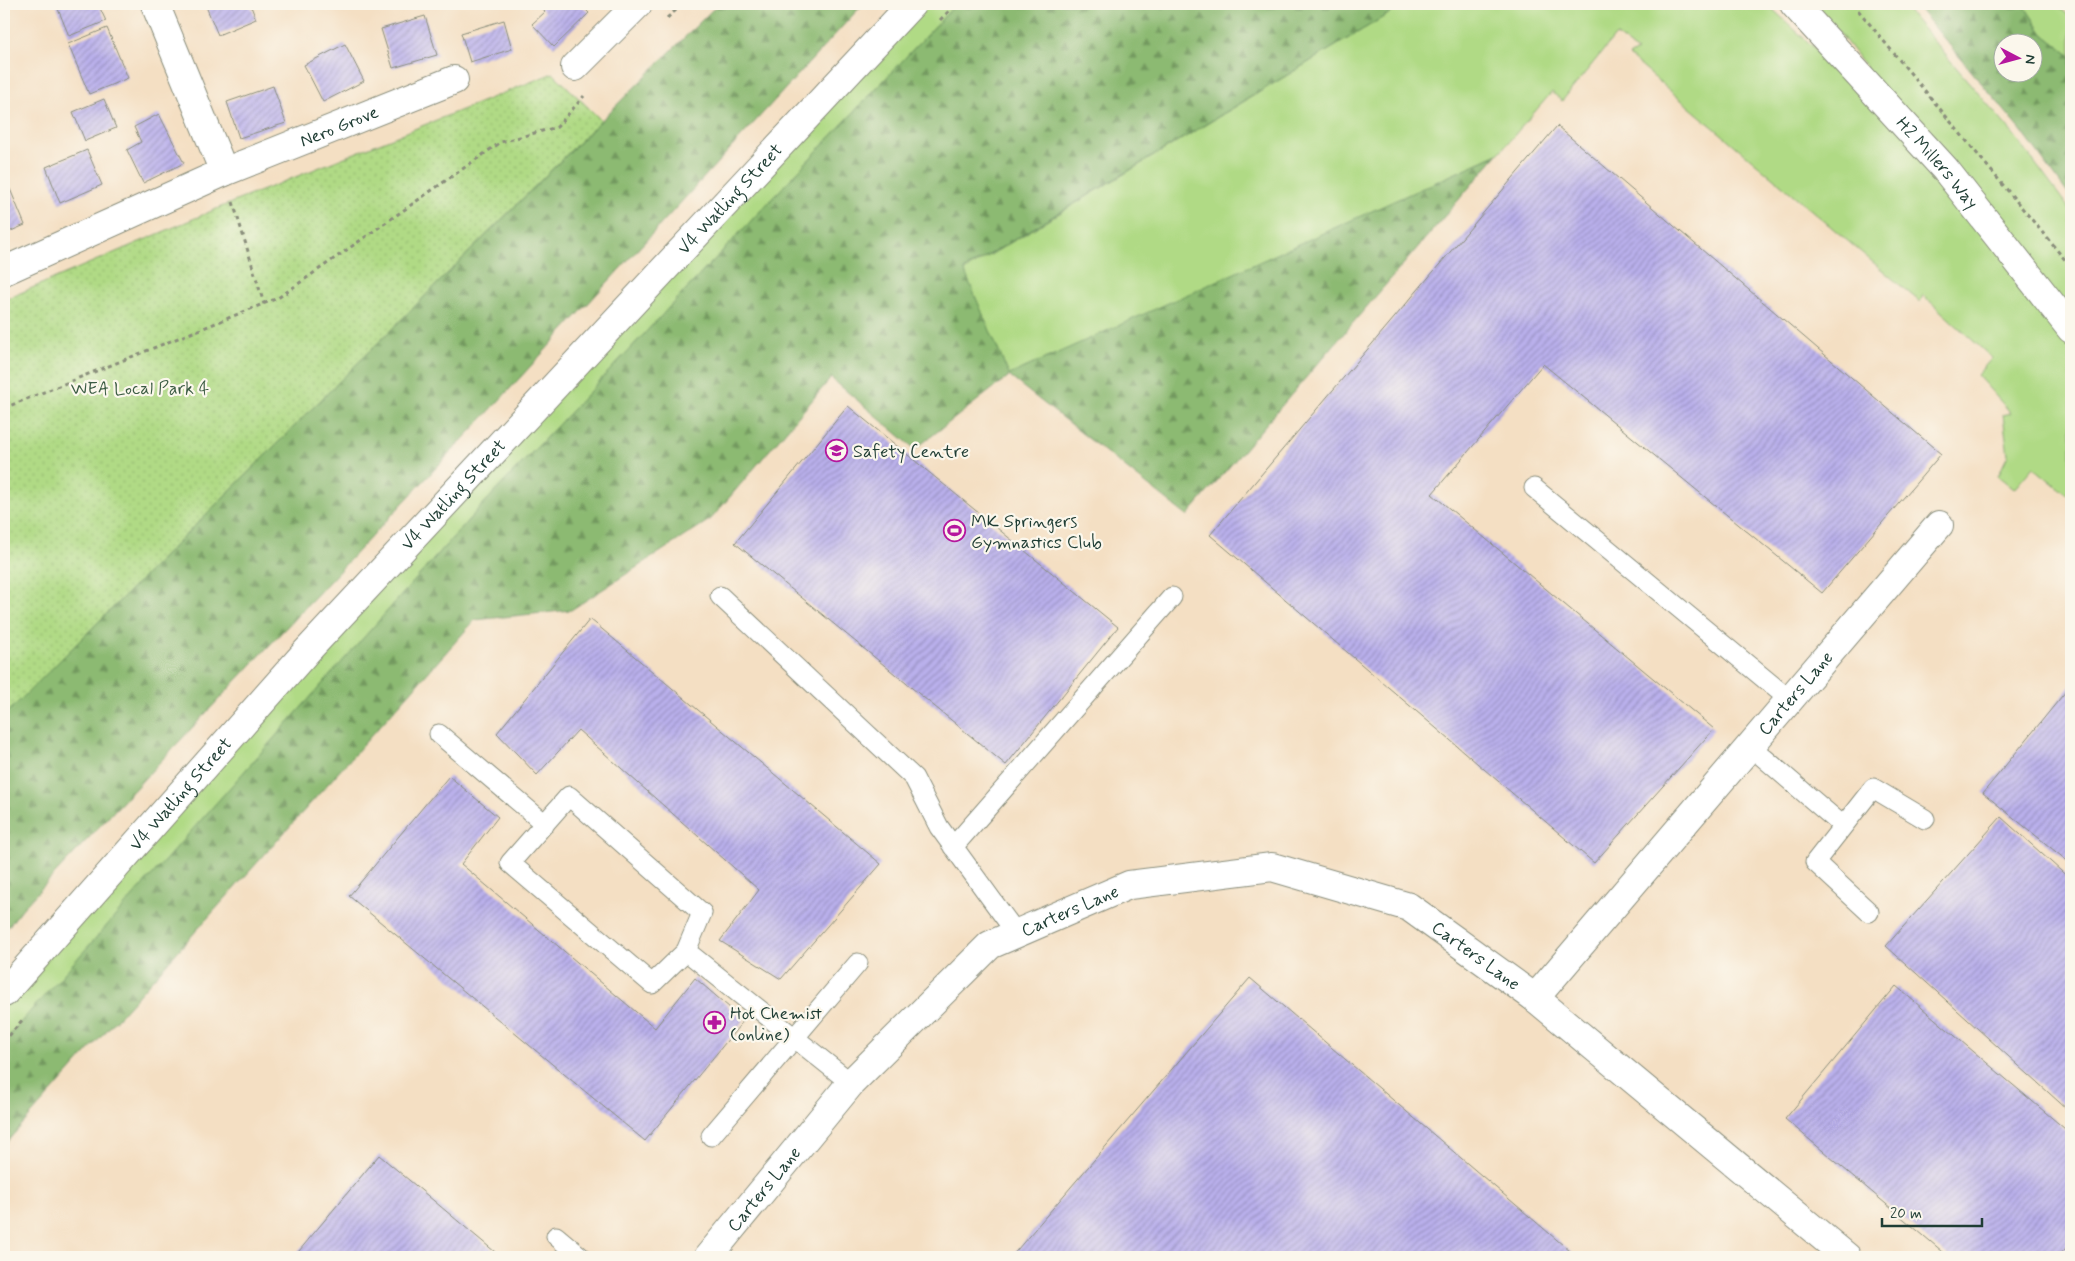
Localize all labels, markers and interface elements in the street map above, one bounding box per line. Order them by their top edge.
north arrow [1992,32,2042,82]
text: N [2020,54,2039,65]
street label: Nero Grove [296,100,382,153]
street label: H2 Millers Way [1890,112,1983,215]
street label: V4 Watling Street [673,139,789,260]
park label: WEA Local Park 4 [71,377,209,401]
street label: V4 Watling Street [396,435,512,556]
school or university icon: Safety Centre [825,439,849,463]
place label: Safety Centre [853,440,969,464]
place label: MK Springers Gymnastics Club [971,510,1102,555]
sports icon: MK Springers Gymnastics Club [943,519,967,543]
street label: Carters Lane [1753,646,1839,741]
street label: V4 Watling Street [124,733,238,856]
street label: Carters Lane [1018,880,1123,943]
street label: Carters Lane [1426,916,1525,996]
place label: Hot Chemist (online) [730,1002,823,1047]
pharmacy icon: Hot Chemist (online) [702,1011,726,1035]
street label: Carters Lane [722,1142,807,1237]
scale bar [1882,1196,1982,1228]
text: 20 m [1890,1204,1922,1224]

